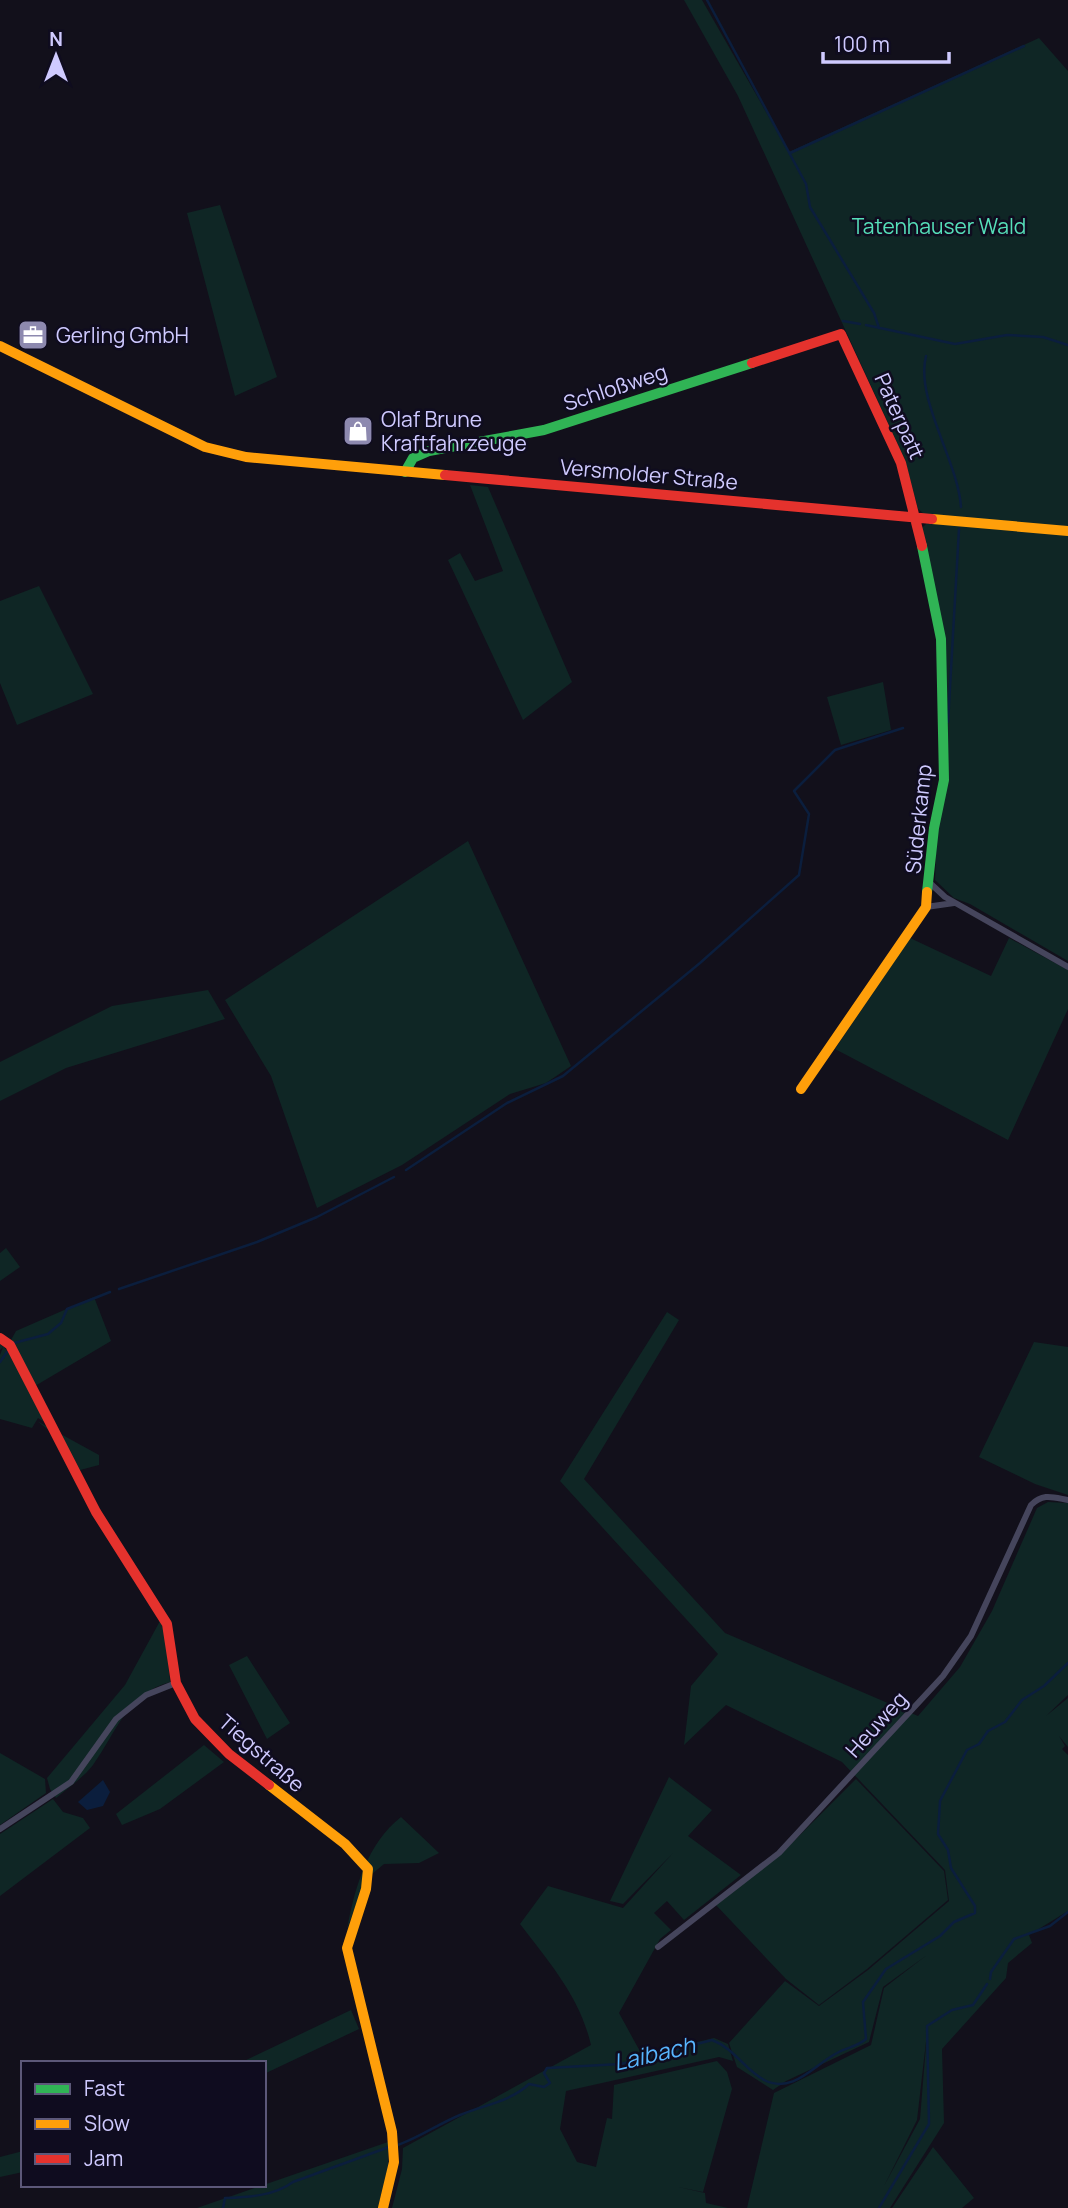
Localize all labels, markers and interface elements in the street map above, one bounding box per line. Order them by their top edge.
north arrow [21,21,91,91]
scale bar [823,21,949,65]
text: N [49,26,63,52]
text: 100 m [834,30,890,58]
park label: Tatenhauser Wald [852,212,1026,240]
office icon: Gerling GmbH [16,318,50,352]
place label: Gerling GmbH [56,321,189,349]
street label: Schloßweg [560,357,670,417]
street label: Paterpatt [869,369,931,463]
place label: Olaf Brune Kraftfahrzeuge [381,405,527,457]
shop icon: Olaf Brune Kraftfahrzeuge [341,414,375,448]
street label: Versmolder Straße [559,452,739,496]
street label: Süderkamp [898,763,938,875]
street label: Heuweg [839,1685,913,1763]
street label: Tiegstraße [213,1708,311,1798]
water label: Laibach [610,2028,699,2078]
legend [21,2061,266,2187]
text: Fast [84,2074,125,2102]
text: Slow [84,2109,130,2137]
text: Jam [84,2144,123,2172]

